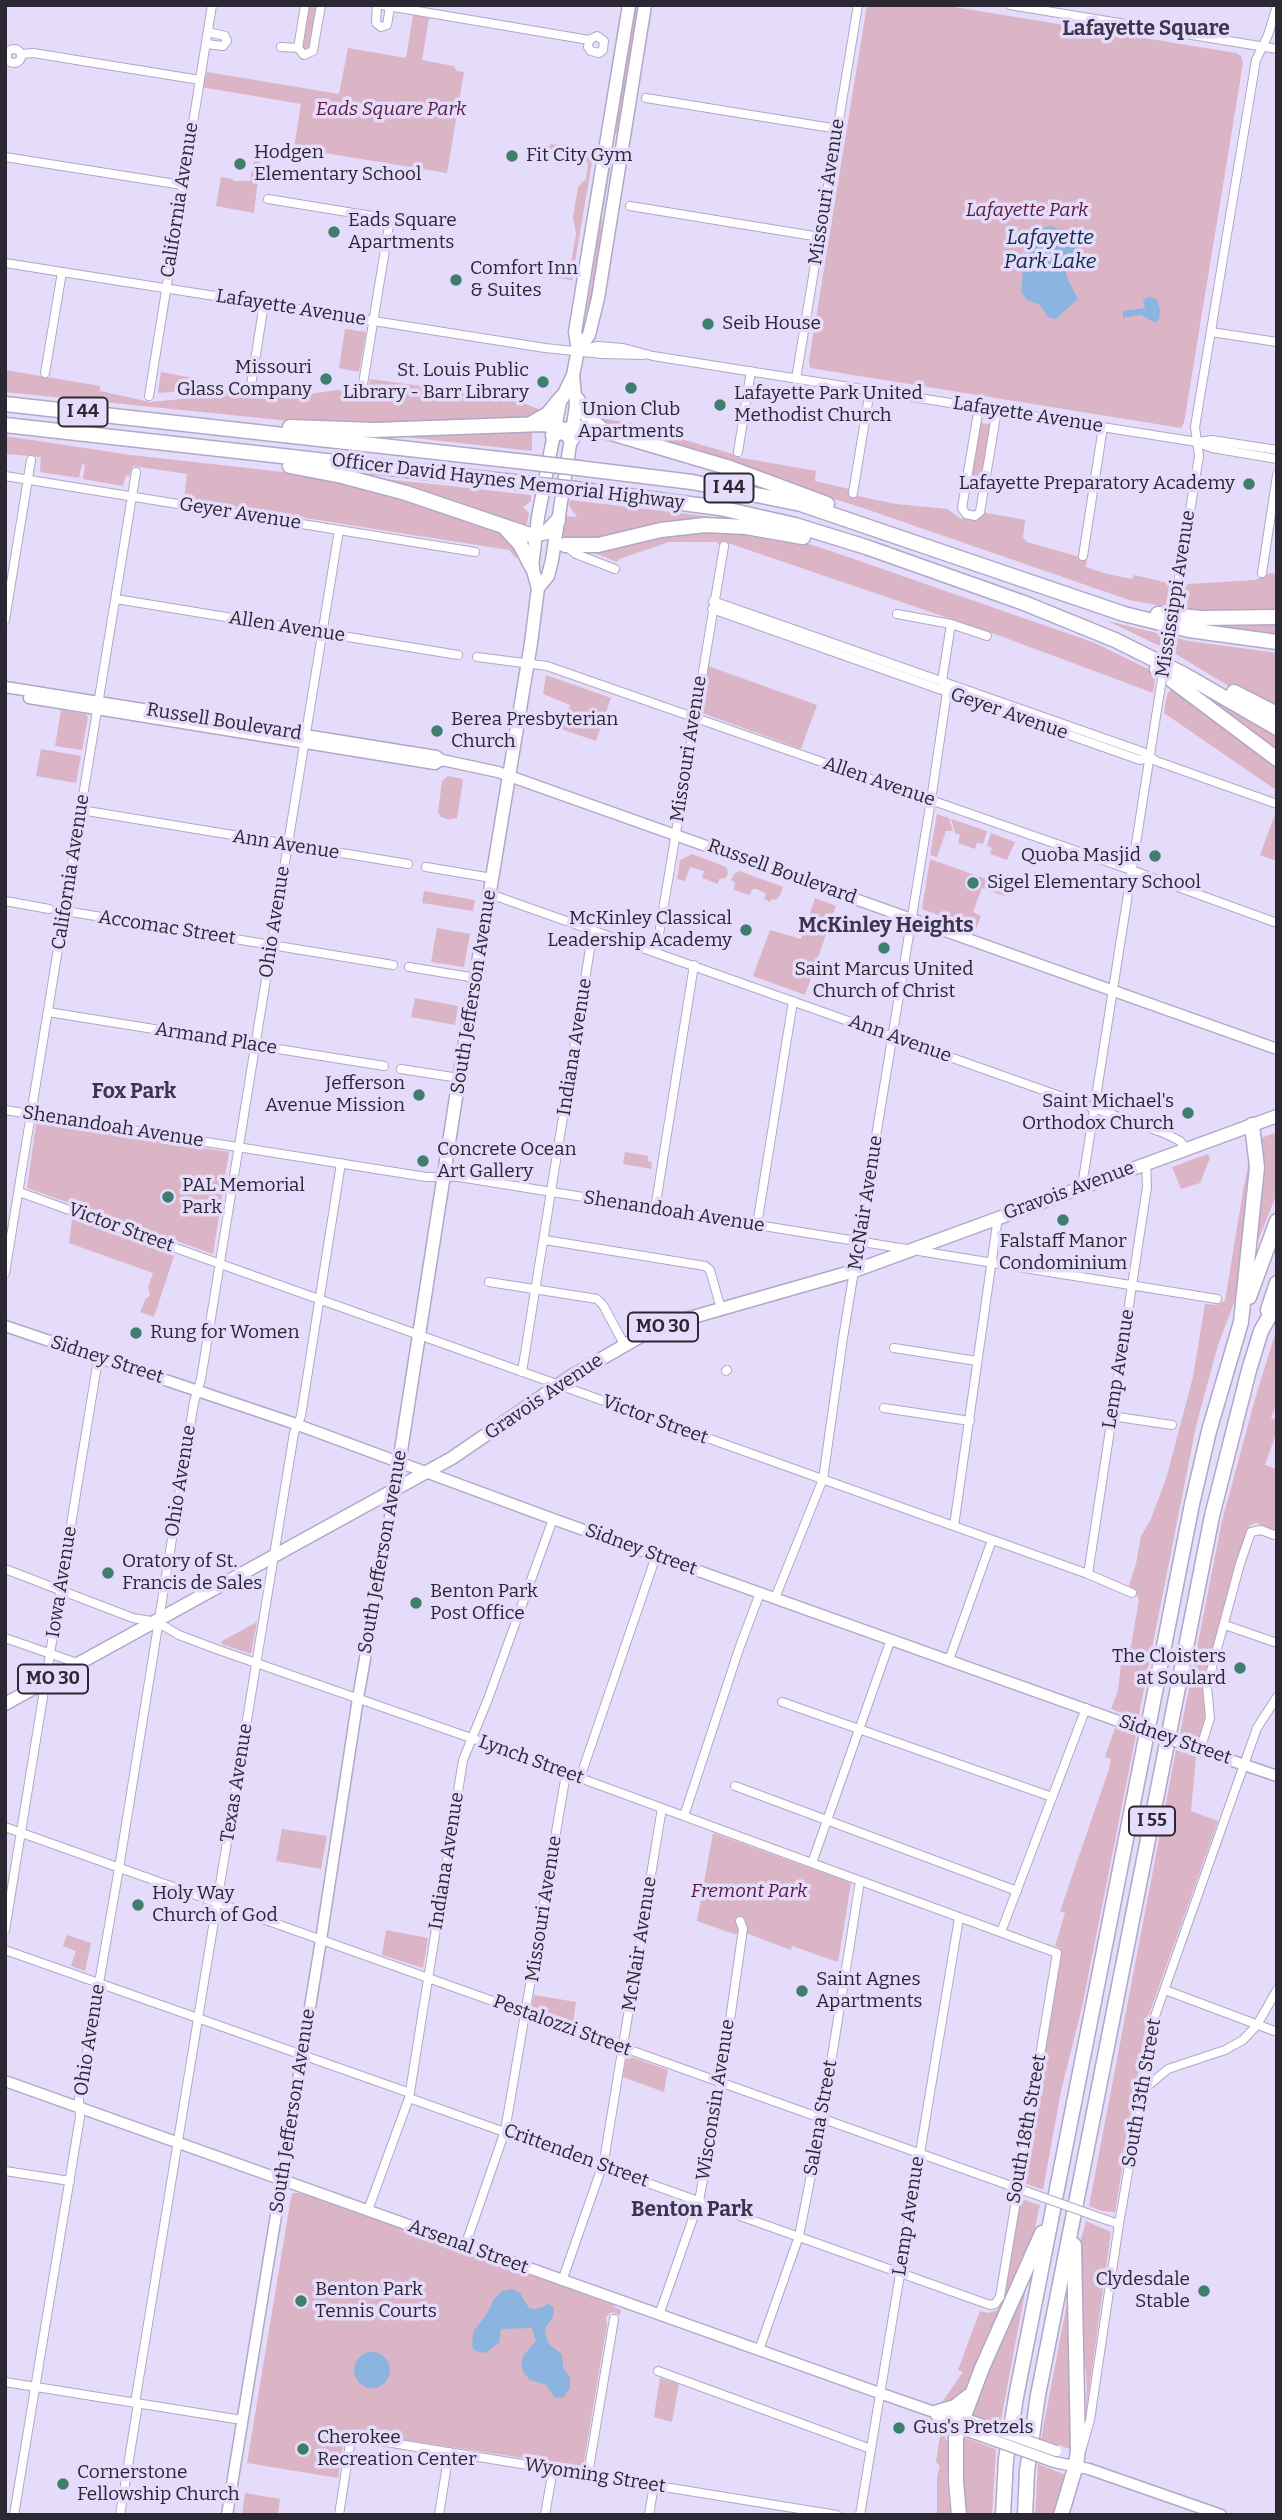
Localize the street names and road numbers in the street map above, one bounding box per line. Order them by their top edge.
street label: Missouri Avenue [804,117,850,267]
street label: California Avenue [156,121,204,279]
street label: Lafayette Avenue [214,285,368,331]
street label: Lafayette Avenue [951,392,1105,438]
road number: I 44 [58,398,108,426]
street label: Officer David Haynes Memorial Highway [330,449,686,515]
road number: I 44 [704,474,754,502]
street label: Geyer Avenue [177,493,303,535]
street label: Mississippi Avenue [1152,509,1200,679]
street label: Allen Avenue [227,607,347,647]
street label: Missouri Avenue [666,674,712,824]
street label: Geyer Avenue [947,683,1071,745]
street label: Russell Boulevard [145,698,303,746]
street label: Allen Avenue [820,752,938,812]
street label: California Avenue [47,793,95,951]
street label: Ann Avenue [231,825,341,865]
street label: Russell Boulevard [704,834,860,910]
street label: Ohio Avenue [255,864,295,980]
street label: South Jefferson Avenue [447,888,501,1096]
street label: Accomac Street [97,906,237,950]
street label: Indiana Avenue [553,977,597,1117]
street label: Ann Avenue [845,1010,955,1068]
street label: Armand Place [153,1018,279,1060]
street label: Shenandoah Avenue [21,1101,205,1153]
street label: McNair Avenue [844,1134,888,1272]
street label: Gravois Avenue [1000,1157,1138,1225]
street label: Shenandoah Avenue [582,1186,766,1238]
street label: Victor Street [65,1198,177,1258]
street label: Lemp Avenue [1098,1308,1140,1430]
road number: MO 30 [628,1312,698,1342]
street label: Sidney Street [48,1331,166,1389]
street label: Gravois Avenue [481,1349,607,1445]
street label: Victor Street [599,1390,711,1450]
street label: Ohio Avenue [161,1423,201,1539]
street label: South Jefferson Avenue [354,1448,412,1656]
street label: Sidney Street [582,1519,700,1581]
street label: Iowa Avenue [42,1525,82,1639]
road number: MO 30 [18,1664,88,1694]
street label: Sidney Street [1116,1710,1234,1770]
street label: Texas Avenue [216,1722,258,1844]
street label: Lynch Street [475,1730,587,1790]
street label: Indiana Avenue [425,1791,469,1931]
road number: I 55 [1129,1807,1175,1836]
street label: Missouri Avenue [521,1834,567,1984]
street label: McNair Avenue [618,1875,662,2013]
street label: Ohio Avenue [70,1982,110,2098]
street label: Pestalozzi Street [490,1990,634,2062]
street label: South Jefferson Avenue [266,2007,320,2215]
street label: South 13th Street [1118,2017,1166,2169]
street label: Wisconsin Avenue [692,2018,740,2182]
street label: South 18th Street [1003,2053,1051,2205]
street label: Salena Street [800,2058,842,2178]
street label: Crittenden Street [500,2119,652,2193]
street label: Lemp Avenue [888,2155,930,2277]
street label: Arsenal Street [405,2215,531,2279]
street label: Wyoming Street [523,2454,667,2498]

